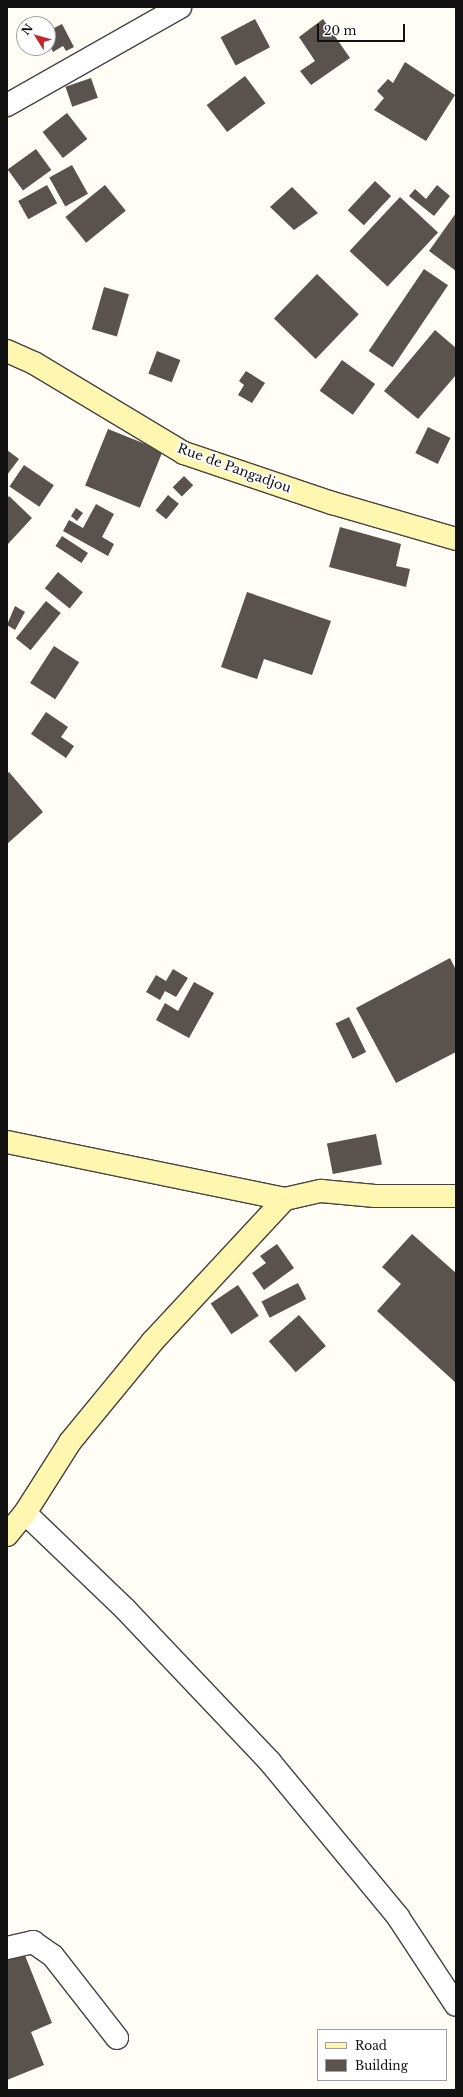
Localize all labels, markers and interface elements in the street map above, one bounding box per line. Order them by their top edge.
north arrow [16,16,56,56]
scale bar [319,16,407,42]
text: N [19,21,36,38]
text: 20 m [324,23,356,38]
street label: Rue de Pangadjou [175,441,293,497]
legend [317,2029,447,2081]
text: Road [355,2038,387,2053]
text: Building [355,2058,408,2073]

